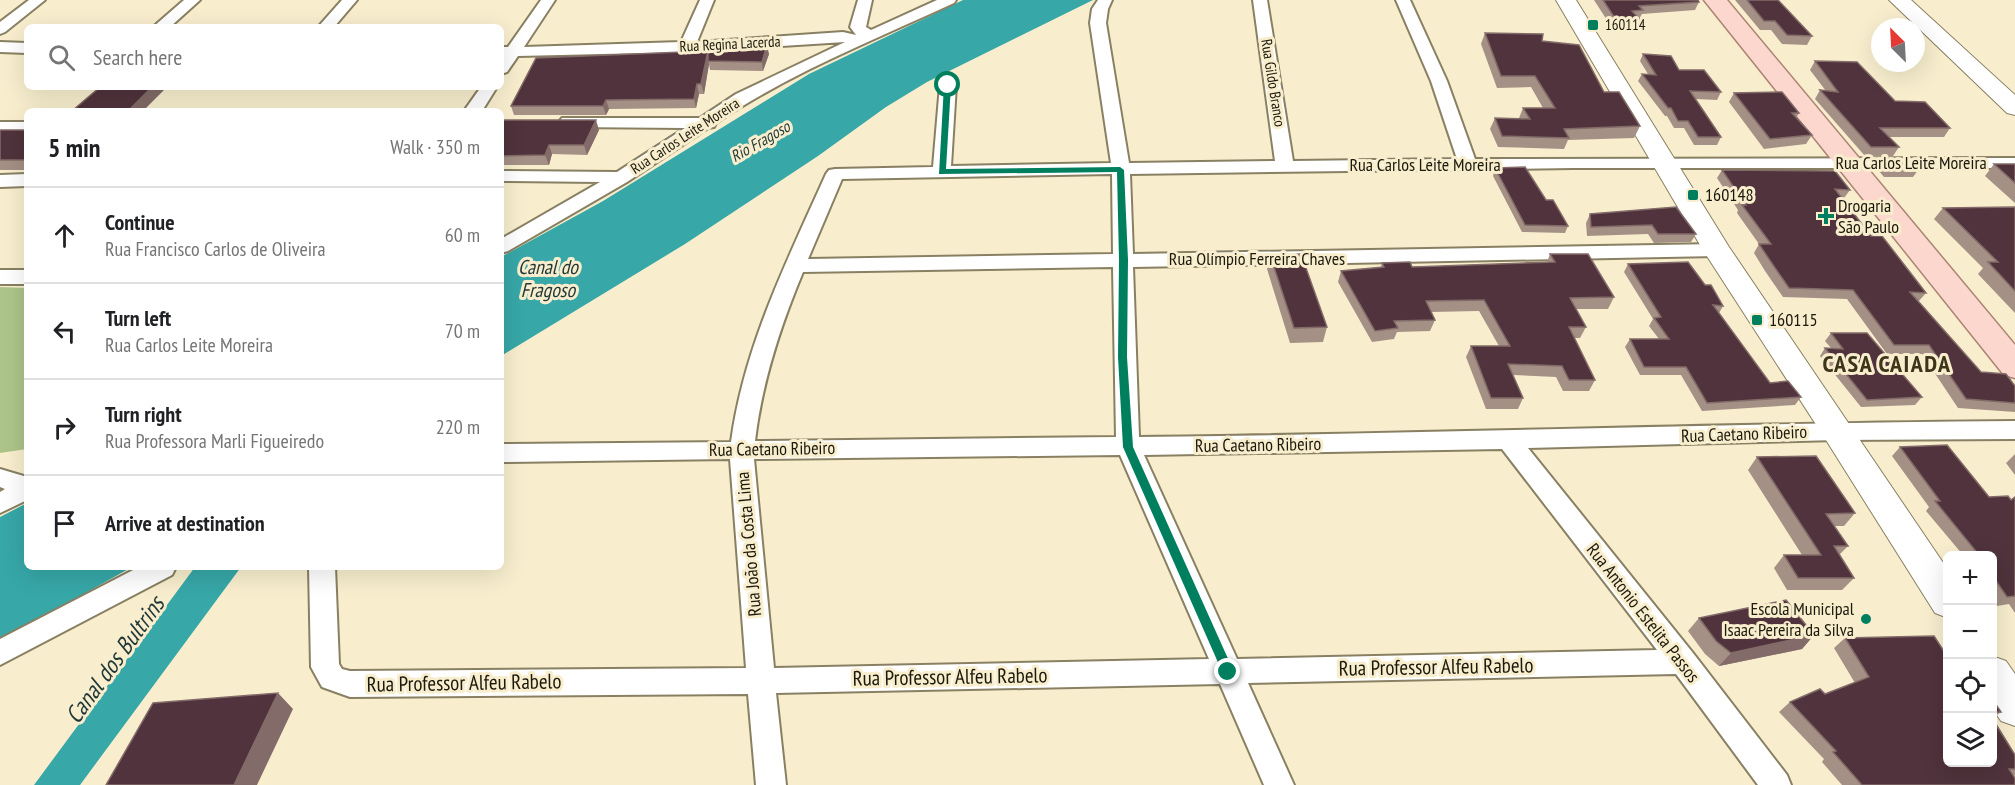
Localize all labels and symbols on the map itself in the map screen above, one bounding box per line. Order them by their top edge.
place label: 160114 [1605,15,1646,34]
marker: 160114 [1586,18,1600,32]
north arrow [1871,18,1925,72]
street label: Rua Regina Lacerda [679,31,781,56]
street label: Rua Gildo Branco [1257,38,1290,128]
route start [934,71,960,97]
street label: Rua Carlos Leite Moreira [627,93,743,178]
water label: Rio Fragoso [727,116,794,166]
street label: Rua Carlos Leite Moreira [1835,151,1987,174]
street label: Rua Carlos Leite Moreira [1349,153,1501,176]
place label: 160148 [1705,183,1754,206]
marker: 160148 [1686,188,1700,202]
place label: Drogaria São Paulo [1838,194,1899,238]
marker: Drogaria São Paulo [1819,209,1833,223]
street label: Rua Olímpio Ferreira Chaves [1169,247,1345,270]
water label: Canal do Fragoso [518,254,579,303]
place label: 160115 [1769,308,1818,331]
marker: 160115 [1750,313,1764,327]
district label: CASA CAIADA [1823,348,1951,379]
street label: Rua Caetano Ribeiro [1681,420,1808,447]
street label: Rua Caetano Ribeiro [1195,432,1321,457]
street label: Rua Caetano Ribeiro [709,436,835,461]
street label: Rua João da Costa Lima [731,471,766,617]
street label: Rua Antonio Estelita Passos [1582,538,1705,687]
water label: Canal dos Bultrins [58,588,173,729]
place label: Escola Municipal Isaac Pereira da Silva [1723,597,1855,641]
marker: Escola Municipal Isaac Pereira da Silva [1859,612,1873,626]
street label: Rua Professor Alfeu Rabelo [1338,651,1534,682]
route end [1214,658,1240,684]
street label: Rua Professor Alfeu Rabelo [852,661,1048,692]
street label: Rua Professor Alfeu Rabelo [366,667,562,698]

